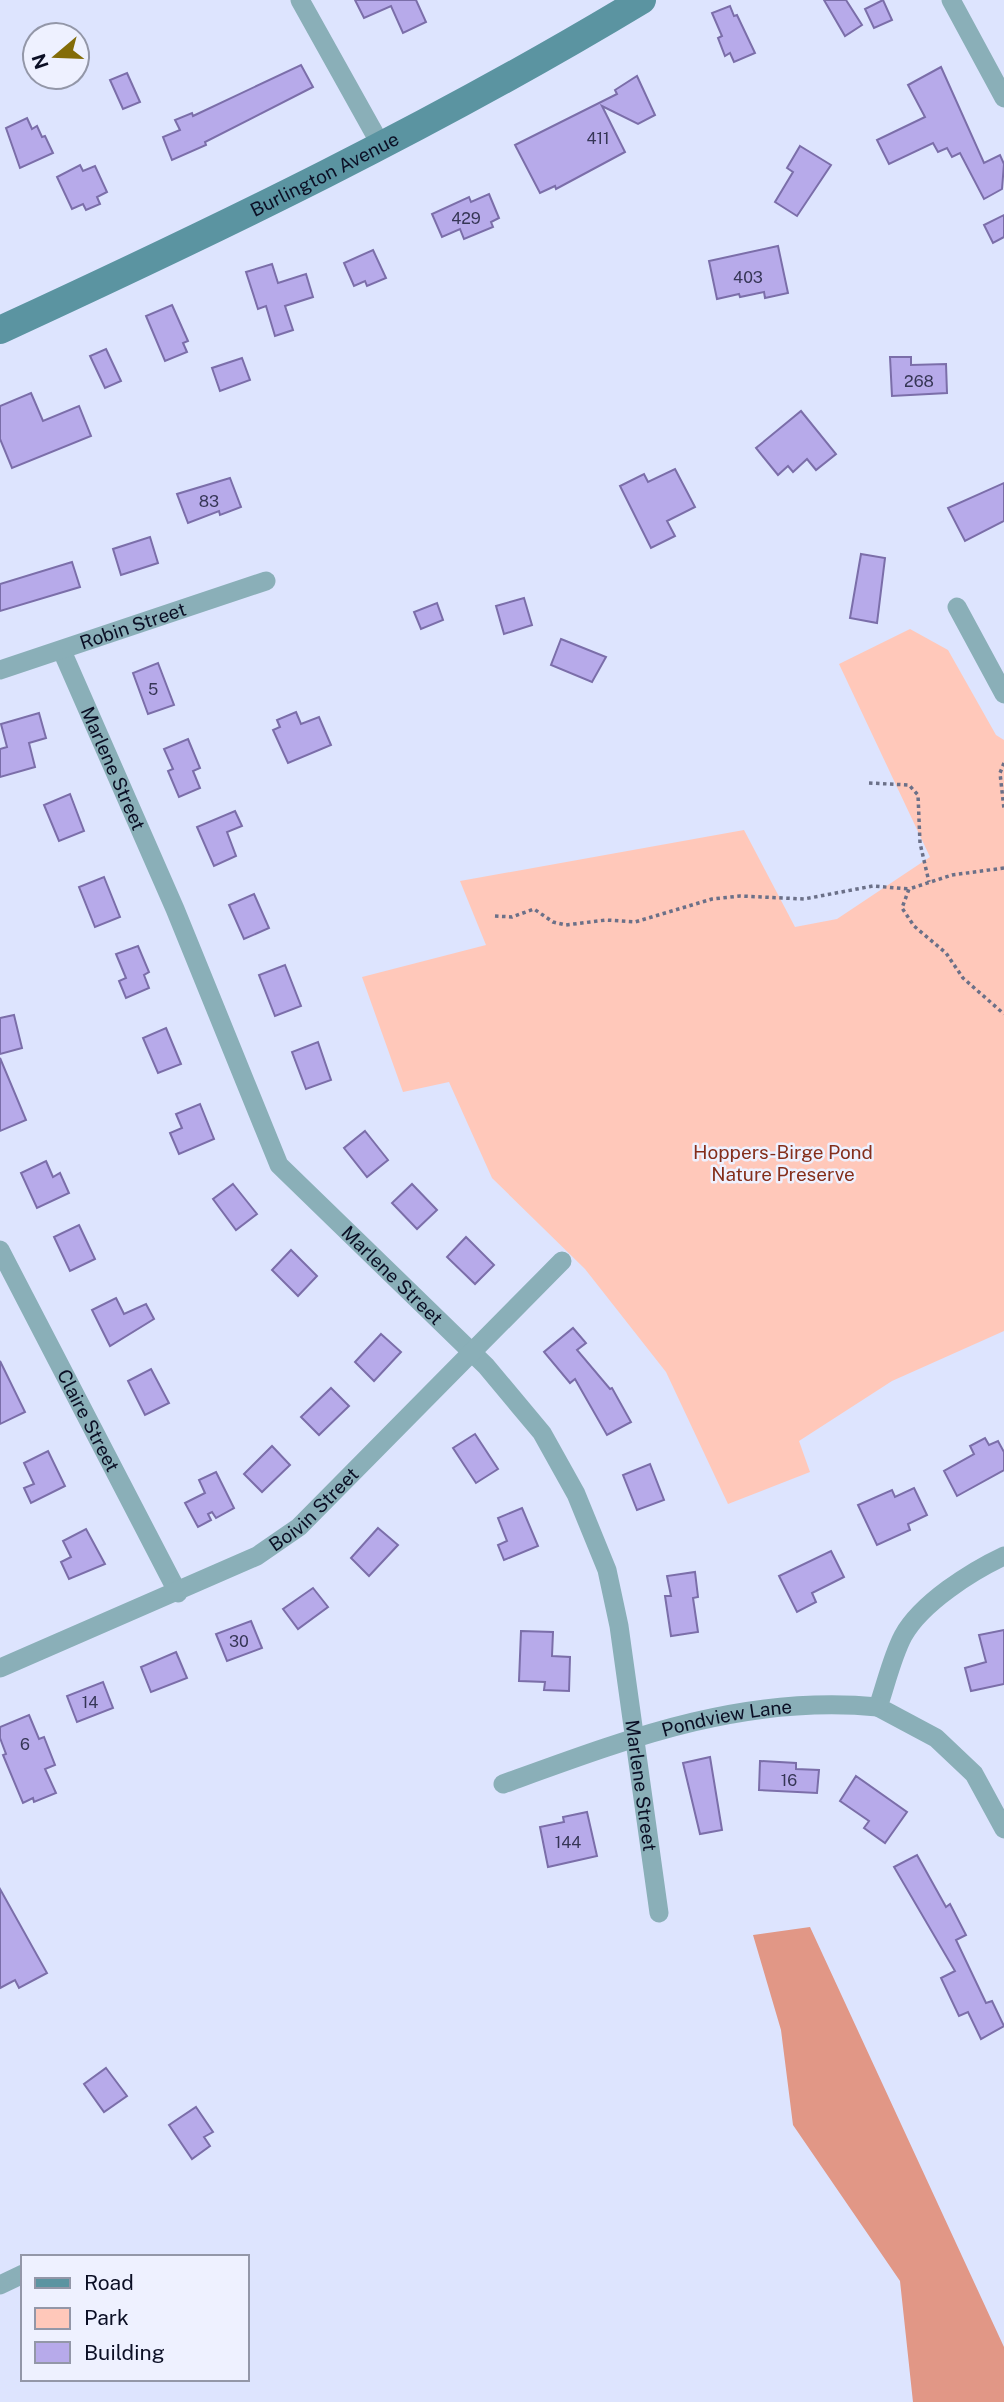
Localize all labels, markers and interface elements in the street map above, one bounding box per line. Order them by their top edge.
north arrow [21,21,91,91]
text: N [27,51,53,72]
street label: Burlington Avenue [247,127,402,221]
house number: 411 [586,129,610,148]
house number: 429 [451,209,481,228]
house number: 403 [733,268,763,287]
house number: 268 [904,372,934,391]
house number: 83 [199,492,219,511]
street label: Robin Street [77,598,189,654]
house number: 5 [148,680,158,699]
street label: Marlene Street [77,703,150,833]
park label: Hoppers-Birge Pond Nature Preserve [693,1141,873,1185]
street label: Marlene Street [337,1221,448,1329]
street label: Claire Street [53,1366,124,1475]
street label: Boivin Street [265,1463,363,1556]
house number: 30 [229,1632,249,1651]
house number: 14 [82,1693,98,1712]
street label: Pondview Lane [659,1695,793,1741]
street label: Marlene Street [621,1718,661,1853]
house number: 6 [20,1735,30,1754]
house number: 16 [781,1771,797,1790]
house number: 144 [555,1833,581,1852]
legend [21,2255,248,2381]
text: Road [84,2270,134,2295]
text: Park [84,2305,129,2330]
text: Building [84,2340,165,2365]

